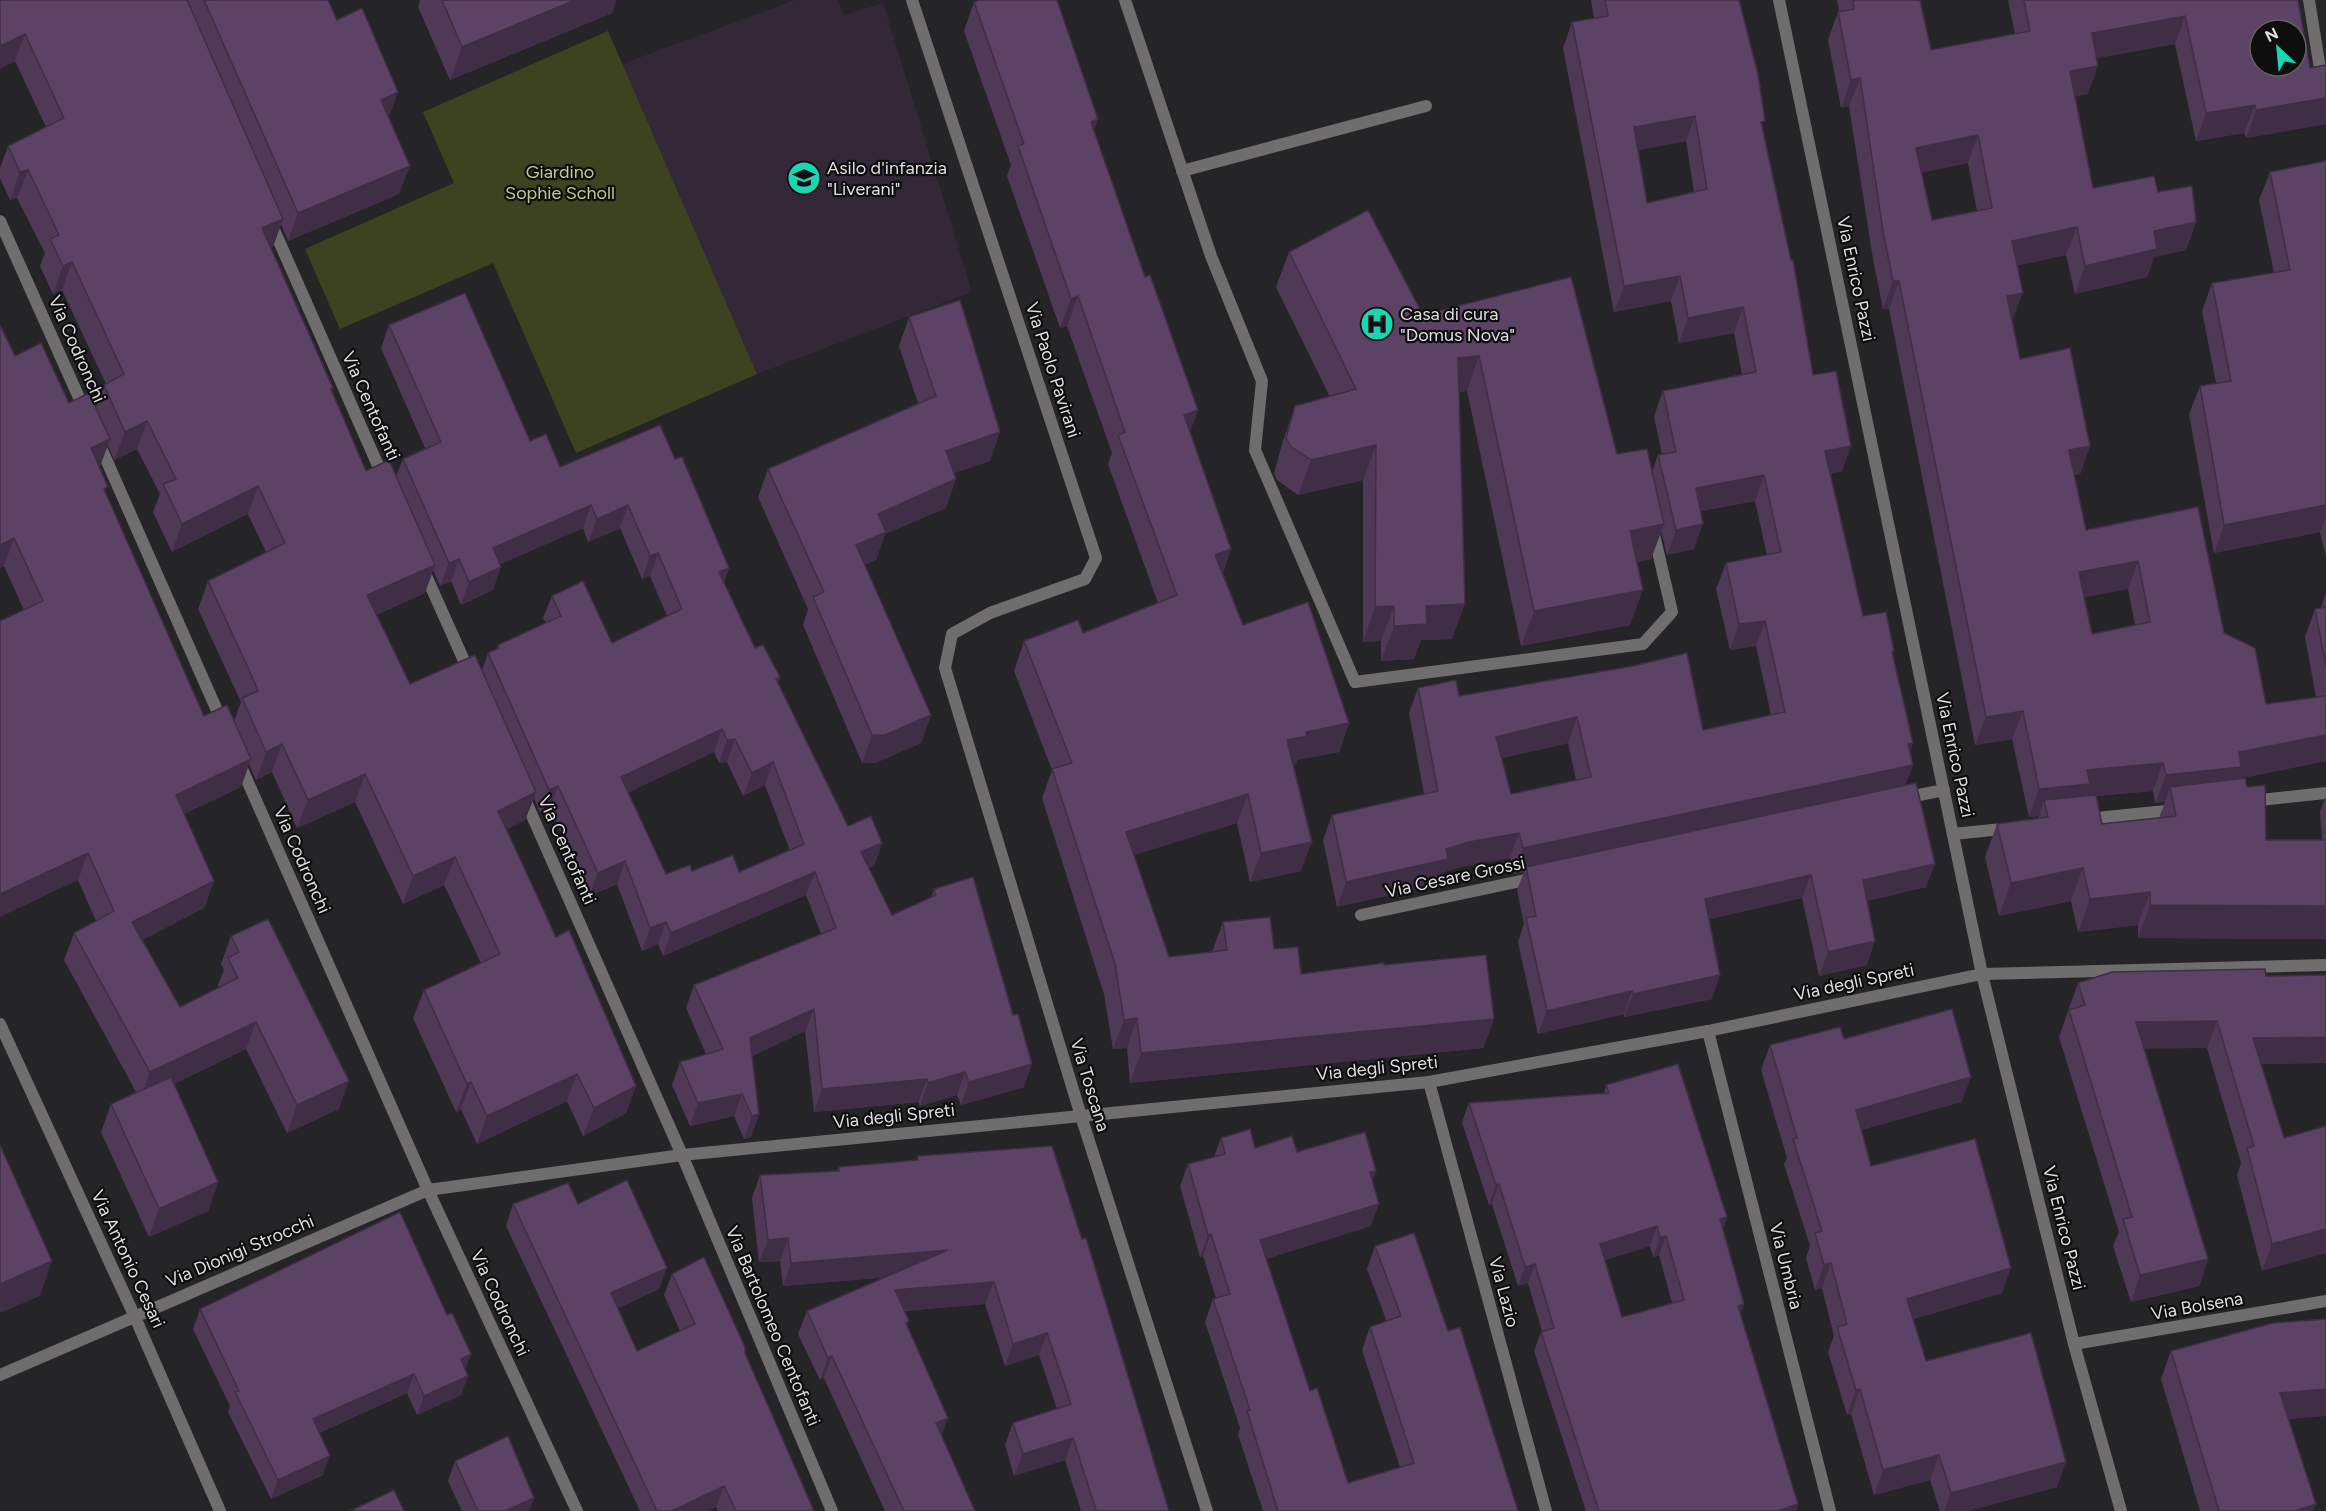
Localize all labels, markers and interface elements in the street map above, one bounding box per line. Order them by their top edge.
north arrow [2248,18,2308,78]
text: N [2262,24,2281,46]
place label: Asilo d'infanzia "Liverani" [827,157,947,200]
school or university icon: Asilo d'infanzia "Liverani" [786,160,822,196]
park label: Giardino Sophie Scholl [505,161,615,204]
street label: Via Enrico Pazzi [1832,215,1880,343]
street label: Via Codronchi [44,292,110,406]
street label: Via Paolo Pavirani [1021,299,1085,441]
place label: Casa di cura "Domus Nova" [1400,303,1515,346]
hospital icon: Casa di cura "Domus Nova" [1359,306,1395,342]
street label: Via Centofanti [337,348,405,464]
street label: Via Enrico Pazzi [1931,691,1979,819]
street label: Via Centofanti [533,792,601,908]
street label: Via Codronchi [269,803,335,917]
street label: Via Cesare Grossi [1383,851,1527,903]
street label: Via degli Spreti [1792,959,1916,1005]
street label: Via Toscana [1065,1036,1115,1134]
street label: Via degli Spreti [1315,1051,1439,1085]
street label: Via degli Spreti [832,1099,956,1133]
street label: Via Enrico Pazzi [2038,1164,2090,1292]
street label: Via Antonio Cesari [86,1187,170,1331]
street label: Via Dionigi Strocchi [163,1210,317,1292]
street label: Via Umbria [1765,1220,1807,1312]
street label: Via Bartolomeo Centofanti [721,1223,825,1429]
street label: Via Codronchi [466,1246,534,1360]
street label: Via Lazio [1484,1254,1524,1330]
street label: Via Bolsena [2149,1287,2245,1325]

